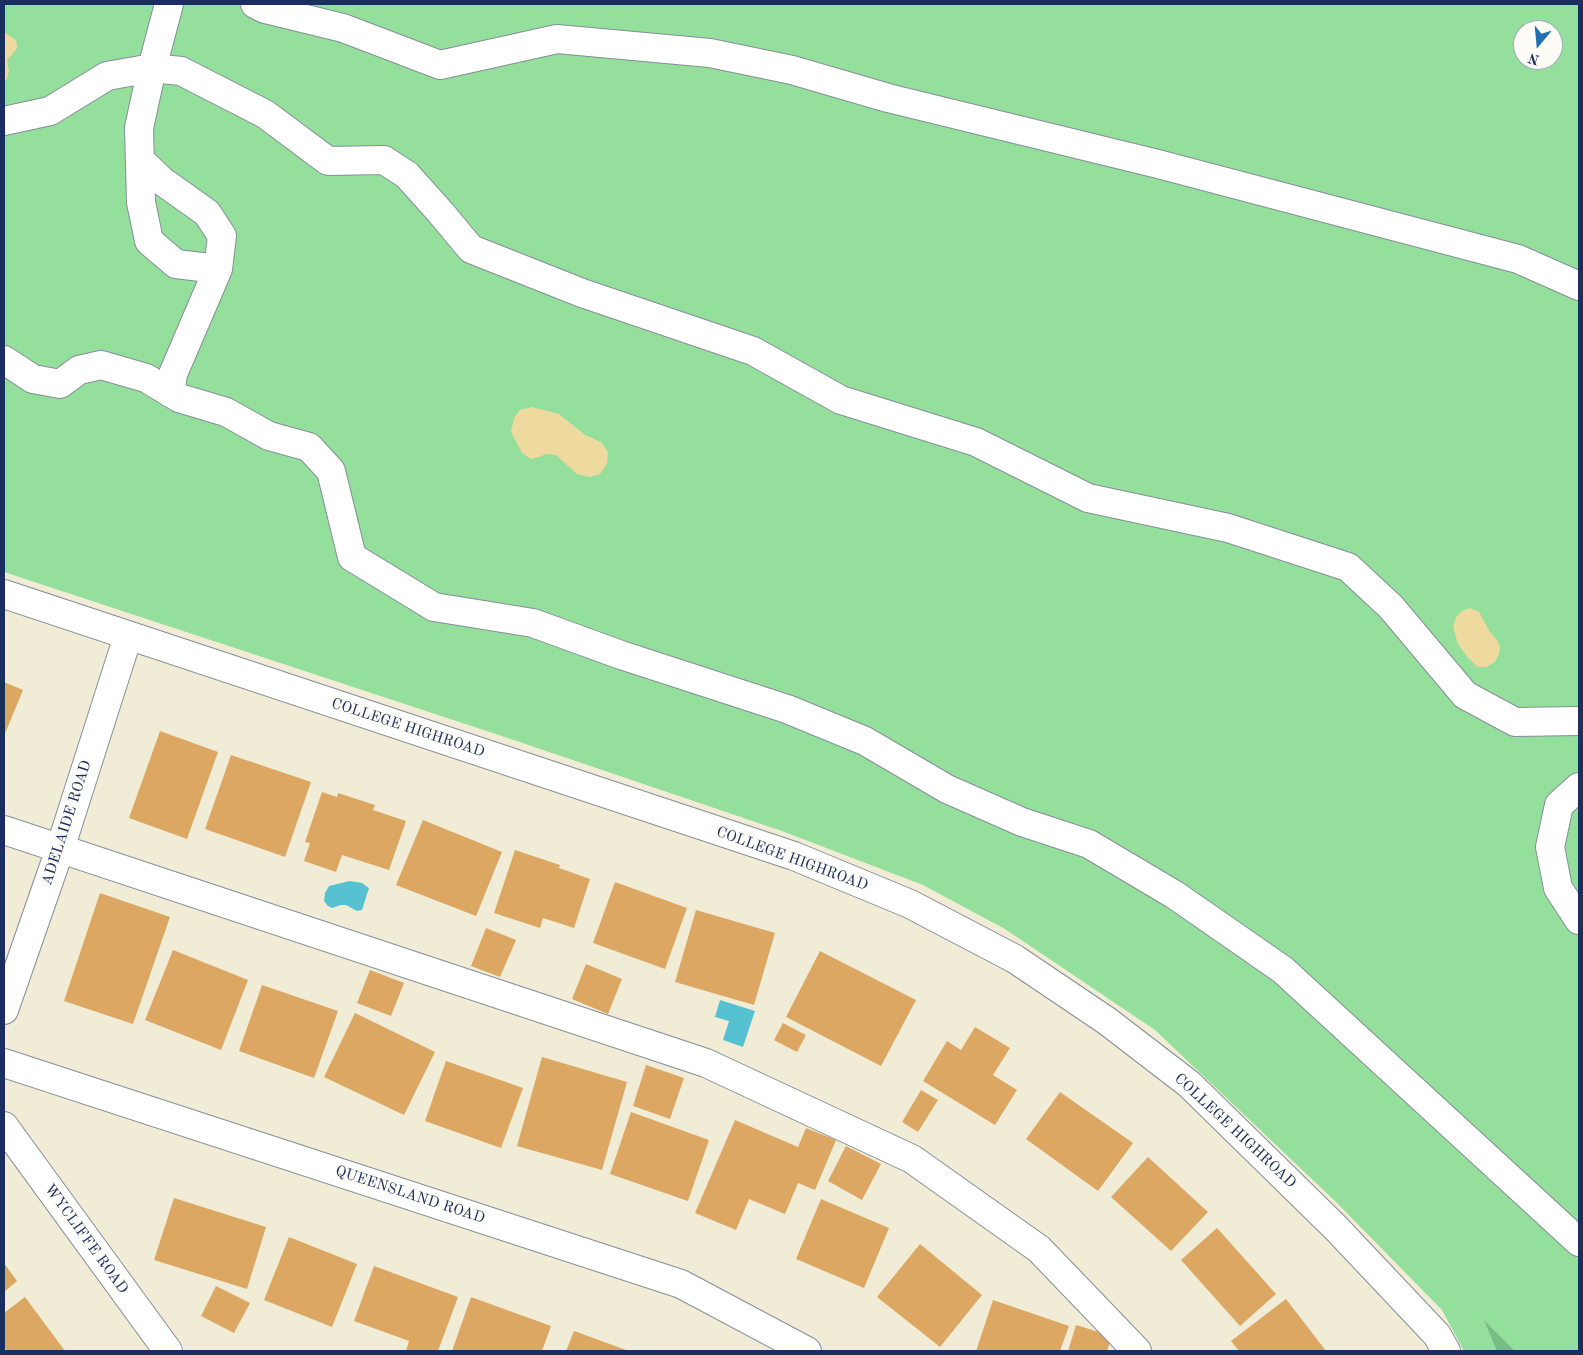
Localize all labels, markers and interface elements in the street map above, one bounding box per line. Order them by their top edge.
north arrow [1513,20,1563,70]
text: N [1527,50,1541,67]
street label: COLLEGE HIGHROAD [329,695,487,761]
street label: ADELAIDE ROAD [38,758,96,888]
street label: COLLEGE HIGHROAD [714,823,870,895]
street label: COLLEGE HIGHROAD [1170,1070,1300,1192]
street label: QUEENSLAND ROAD [333,1162,487,1228]
street label: WYCLIFFE ROAD [40,1181,132,1297]

